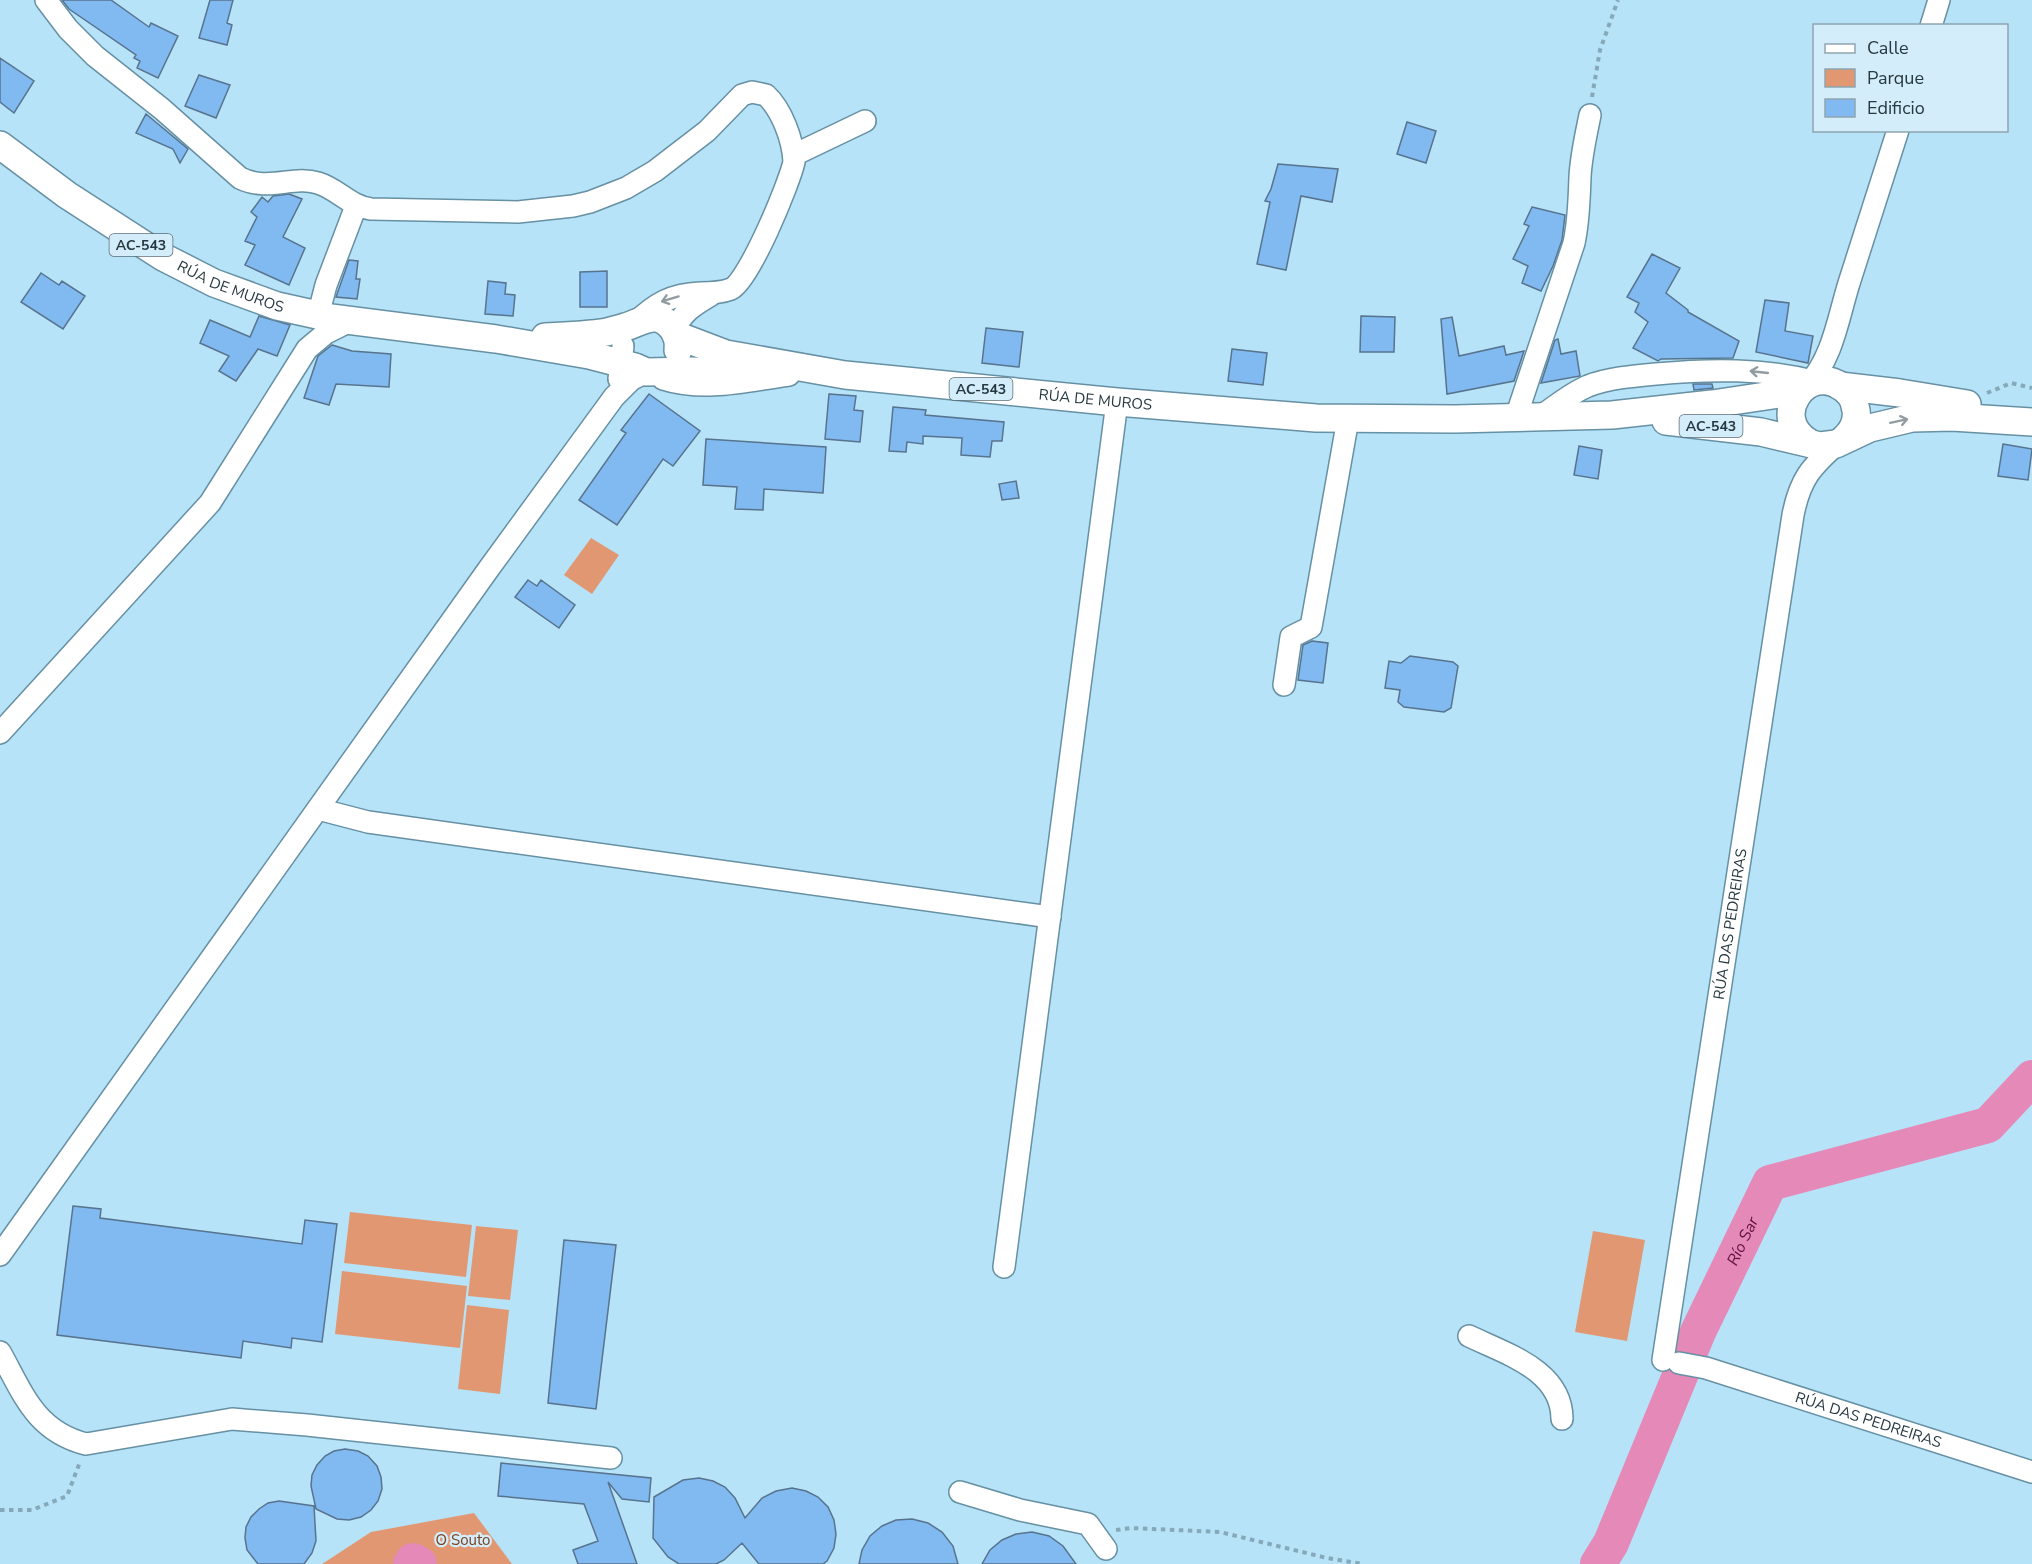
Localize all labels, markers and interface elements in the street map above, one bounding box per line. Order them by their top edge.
legend [1813,24,2008,132]
text: Calle [1867,36,1909,60]
text: Parque [1867,66,1924,90]
text: Edificio [1867,96,1925,120]
road number: AC-543 [110,234,172,256]
street label: RÚA DE MUROS [174,256,286,317]
one-way arrow [661,294,680,305]
one-way arrow [1750,366,1770,377]
road number: AC-543 [950,378,1012,400]
street label: RÚA DE MUROS [1038,384,1153,415]
one-way arrow [1890,414,1909,426]
road number: AC-543 [1680,415,1742,437]
street label: RÚA DAS PEDREIRAS [1709,847,1752,1001]
water label: Río Sar [1722,1212,1765,1269]
street label: RÚA DAS PEDREIRAS [1793,1387,1944,1453]
park label: O Souto [436,1530,490,1550]

